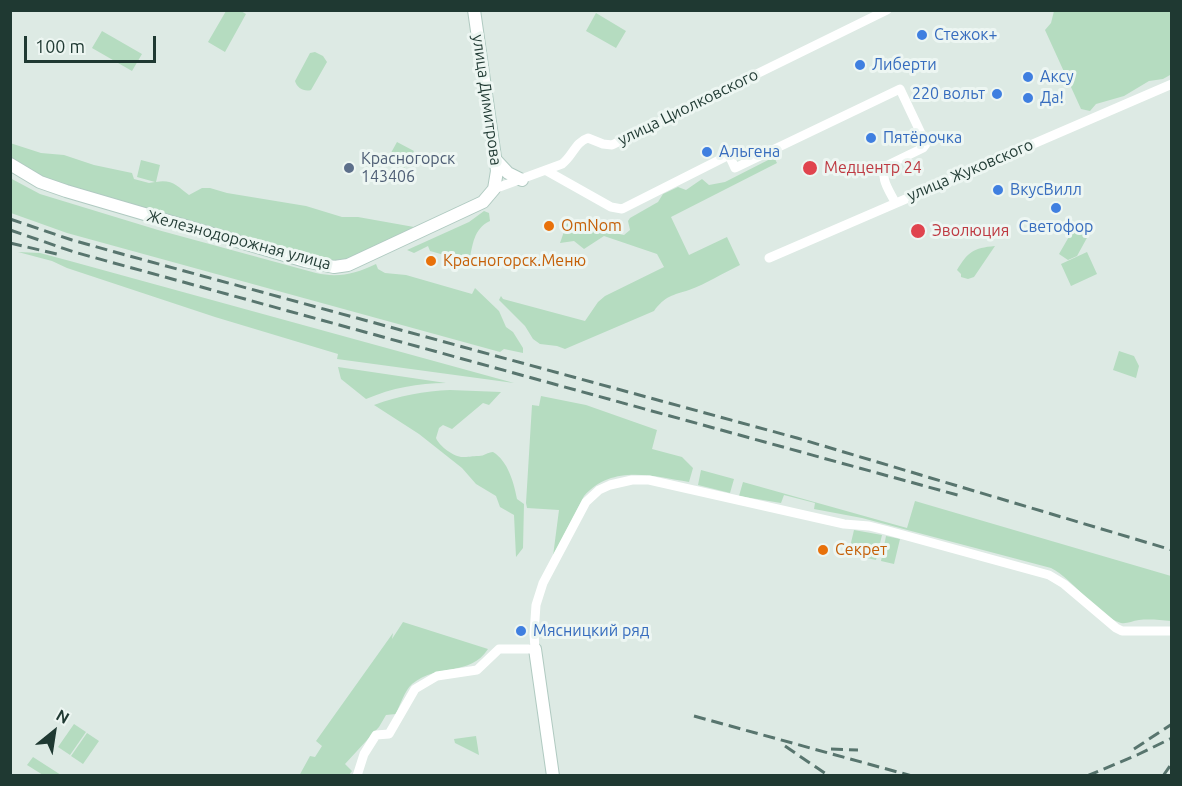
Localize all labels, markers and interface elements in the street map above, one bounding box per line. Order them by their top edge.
scale bar [27,24,159,62]
place label: Стежок+ [934,25,998,45]
marker: Стежок+ [915,28,929,42]
street label: улица Димитрова [468,33,506,167]
text: 100 m [35,36,85,56]
place label: Либерти [872,55,937,75]
marker: Либерти [853,58,867,72]
street label: улица Циолковского [615,65,761,149]
place label: Аксу [1040,67,1074,87]
marker: Аксу [1021,70,1035,84]
place label: 220 вольт [912,84,985,104]
marker: 220 вольт [990,87,1004,101]
place label: Да! [1040,88,1064,108]
marker: Да! [1021,91,1035,105]
place label: Пятёрочка [883,128,962,148]
marker: Пятёрочка [864,131,878,145]
street label: улица Жуковского [904,135,1036,205]
place label: Альгена [719,142,780,162]
marker: Альгена [700,145,714,159]
place label: Красногорск 143406 [361,149,455,187]
place label: Медцентр 24 [824,158,922,178]
marker: Медцентр 24 [801,159,819,177]
marker: Красногорск 143406 [342,161,356,175]
place label: ВкусВилл [1010,180,1082,200]
marker: ВкусВилл [991,183,1005,197]
marker: Светофор [1049,201,1063,215]
street label: Железнодорожная улица [145,206,333,274]
place label: OmNom [561,216,622,236]
place label: Светофор [1019,217,1093,237]
marker: OmNom [542,219,556,233]
place label: Эволюция [932,221,1009,241]
marker: Эволюция [909,222,927,240]
place label: Красногорск.Меню [443,251,586,271]
marker: Красногорск.Меню [424,254,438,268]
place label: Секрет [835,540,887,560]
marker: Секрет [816,543,830,557]
place label: Мясницкий ряд [533,621,649,641]
marker: Мясницкий ряд [514,624,528,638]
north arrow [24,702,84,762]
text: N [53,706,73,727]

